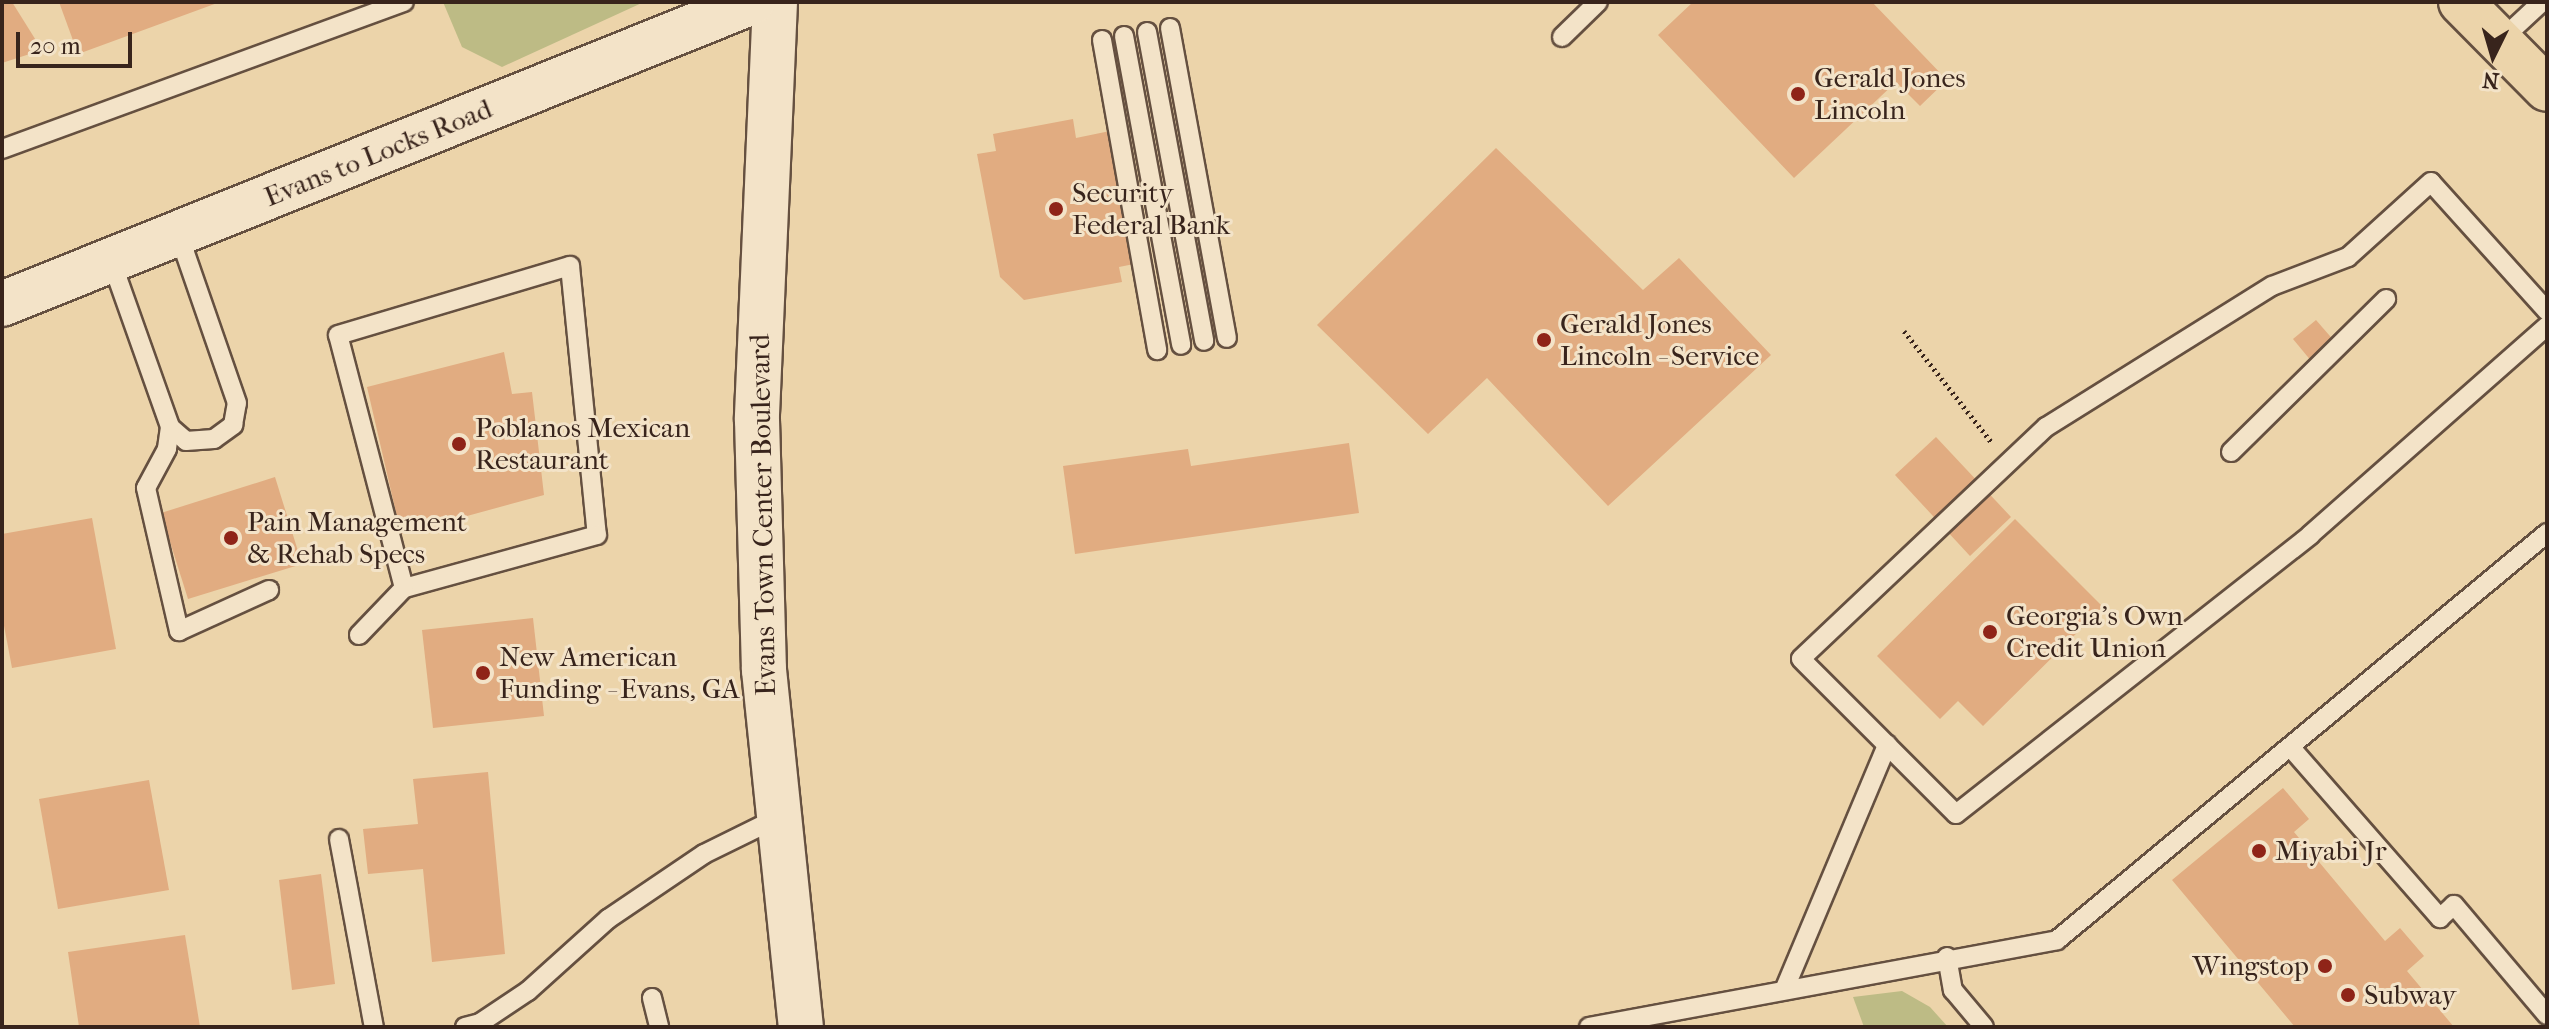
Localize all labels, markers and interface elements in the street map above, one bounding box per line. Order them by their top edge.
scale bar [20,16,136,66]
north arrow [2453,16,2533,96]
text: 20 m [30,32,81,60]
place label: Gerald Jones Lincoln [1814,61,1966,127]
text: N [2481,66,2500,94]
marker: Gerald Jones Lincoln [1789,85,1807,103]
street label: Evans to Locks Road [259,92,497,214]
place label: Security Federal Bank [1072,176,1230,242]
marker: Security Federal Bank [1047,200,1065,218]
place label: Gerald Jones Lincoln - Service [1560,307,1759,373]
marker: Gerald Jones Lincoln - Service [1535,331,1553,349]
street label: Evans Town Center Boulevard [743,334,783,696]
place label: Poblanos Mexican Restaurant [475,411,690,477]
marker: Poblanos Mexican Restaurant [450,435,468,453]
place label: Pain Management & Rehab Specs [247,505,467,571]
marker: Pain Management & Rehab Specs [222,529,240,547]
place label: Georgia's Own Credit Union [2006,599,2183,665]
marker: Georgia's Own Credit Union [1981,623,1999,641]
place label: New American Funding - Evans, GA [499,640,740,706]
marker: New American Funding - Evans, GA [474,664,492,682]
place label: Miyabi Jr [2275,834,2387,868]
marker: Miyabi Jr [2250,842,2268,860]
place label: Wingstop [2192,949,2309,983]
marker: Wingstop [2316,957,2334,975]
place label: Subway [2364,978,2456,1012]
marker: Subway [2339,986,2357,1004]

